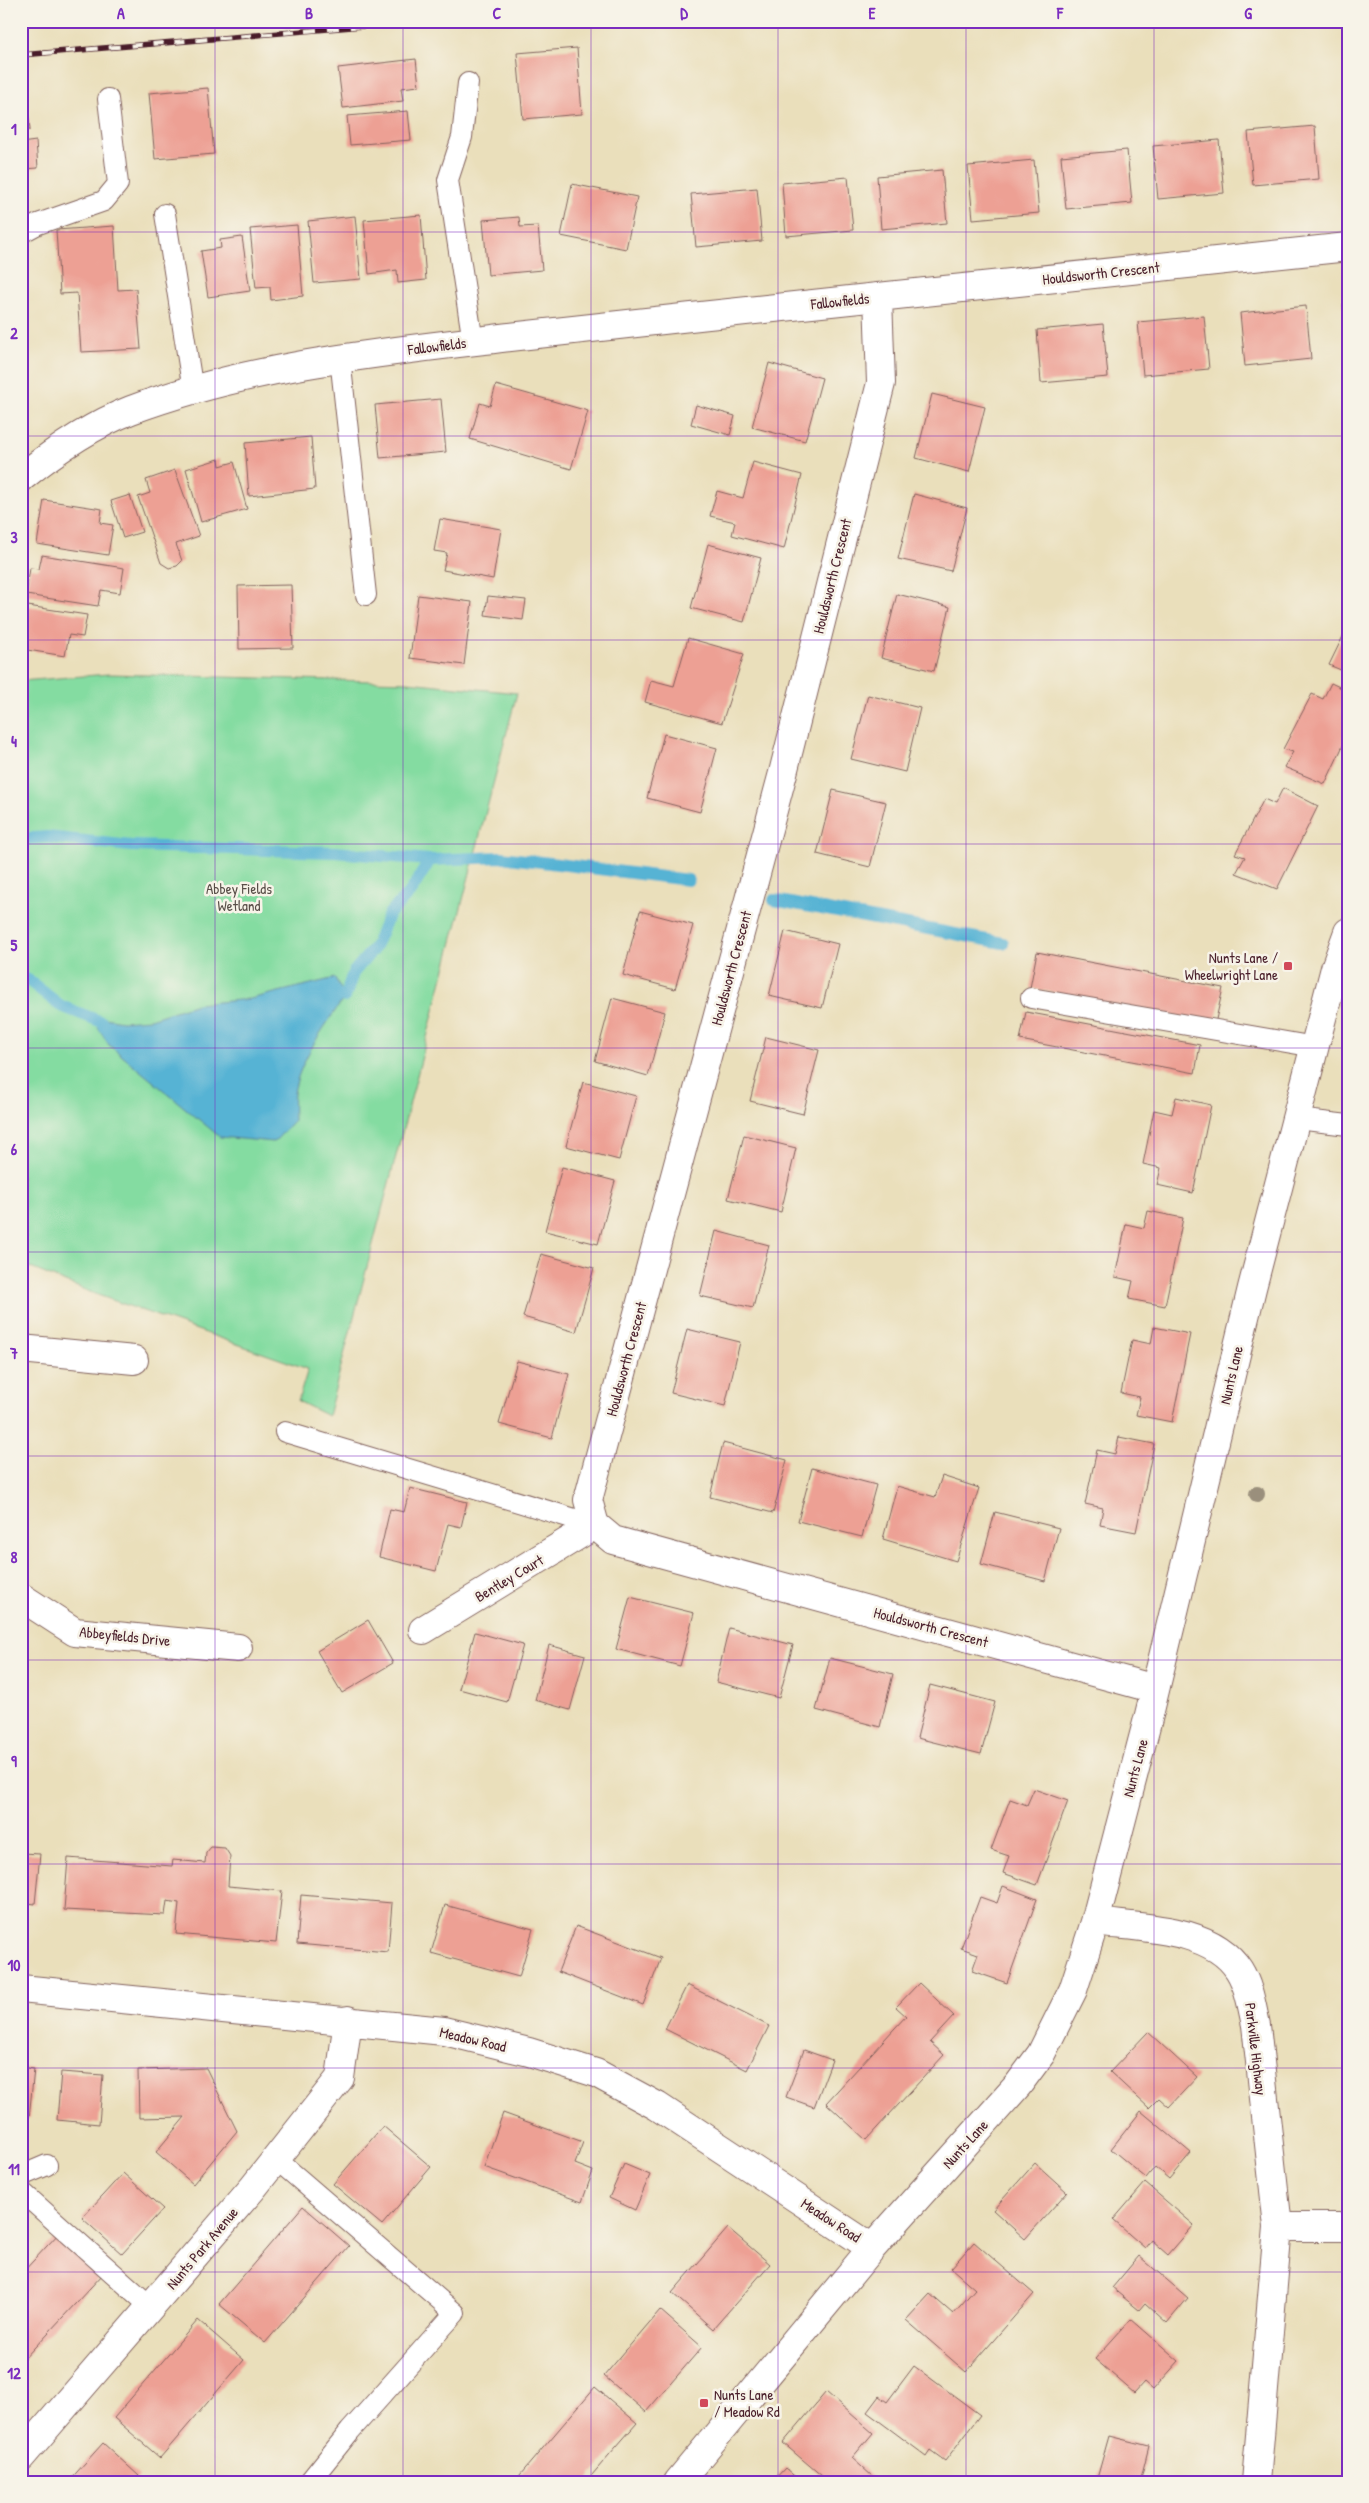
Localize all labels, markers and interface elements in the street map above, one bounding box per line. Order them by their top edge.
text: A [117,2,125,24]
text: B [305,2,313,24]
text: C [493,2,502,24]
text: D [680,2,688,24]
text: E [868,2,876,24]
text: F [1056,2,1064,24]
text: G [1244,2,1252,24]
text: 1 [11,118,17,140]
street label: Houldsworth Crescent [1041,256,1162,290]
street label: Fallowfields [809,287,870,315]
text: 2 [10,322,18,344]
street label: Fallowfields [406,332,468,360]
street label: Houldsworth Crescent [808,515,857,636]
text: 3 [10,526,18,548]
text: 4 [11,730,17,752]
park label: Abbey Fields Wetland [206,878,272,916]
street label: Houldsworth Crescent [706,908,757,1028]
text: 5 [11,934,18,956]
place label: Nunts Lane / Wheelwright Lane [1185,947,1278,985]
marker: Nunts Lane / Wheelwright Lane [1282,960,1294,972]
text: 6 [11,1138,18,1160]
street label: Houldsworth Crescent [601,1299,652,1419]
text: 7 [9,1342,18,1364]
street label: Nunts Lane [1214,1344,1248,1406]
text: 8 [11,1546,18,1568]
street label: Bentley Court [471,1549,548,1607]
street label: Houldsworth Crescent [871,1602,991,1653]
street label: Abbeyfields Drive [79,1621,172,1651]
street label: Nunts Lane [1117,1737,1153,1799]
text: 9 [11,1750,17,1772]
text: 10 [8,1954,20,1976]
street label: Parkville Highway [1240,2002,1272,2096]
street label: Meadow Road [438,2021,508,2057]
street label: Nunts Lane [937,2115,993,2173]
text: 11 [8,2158,20,2180]
street label: Meadow Road [797,2193,865,2247]
street label: Nunts Park Avenue [161,2202,243,2294]
text: 12 [7,2362,21,2384]
place label: Nunts Lane / Meadow Rd [714,2384,780,2422]
marker: Nunts Lane / Meadow Rd [698,2397,710,2409]

